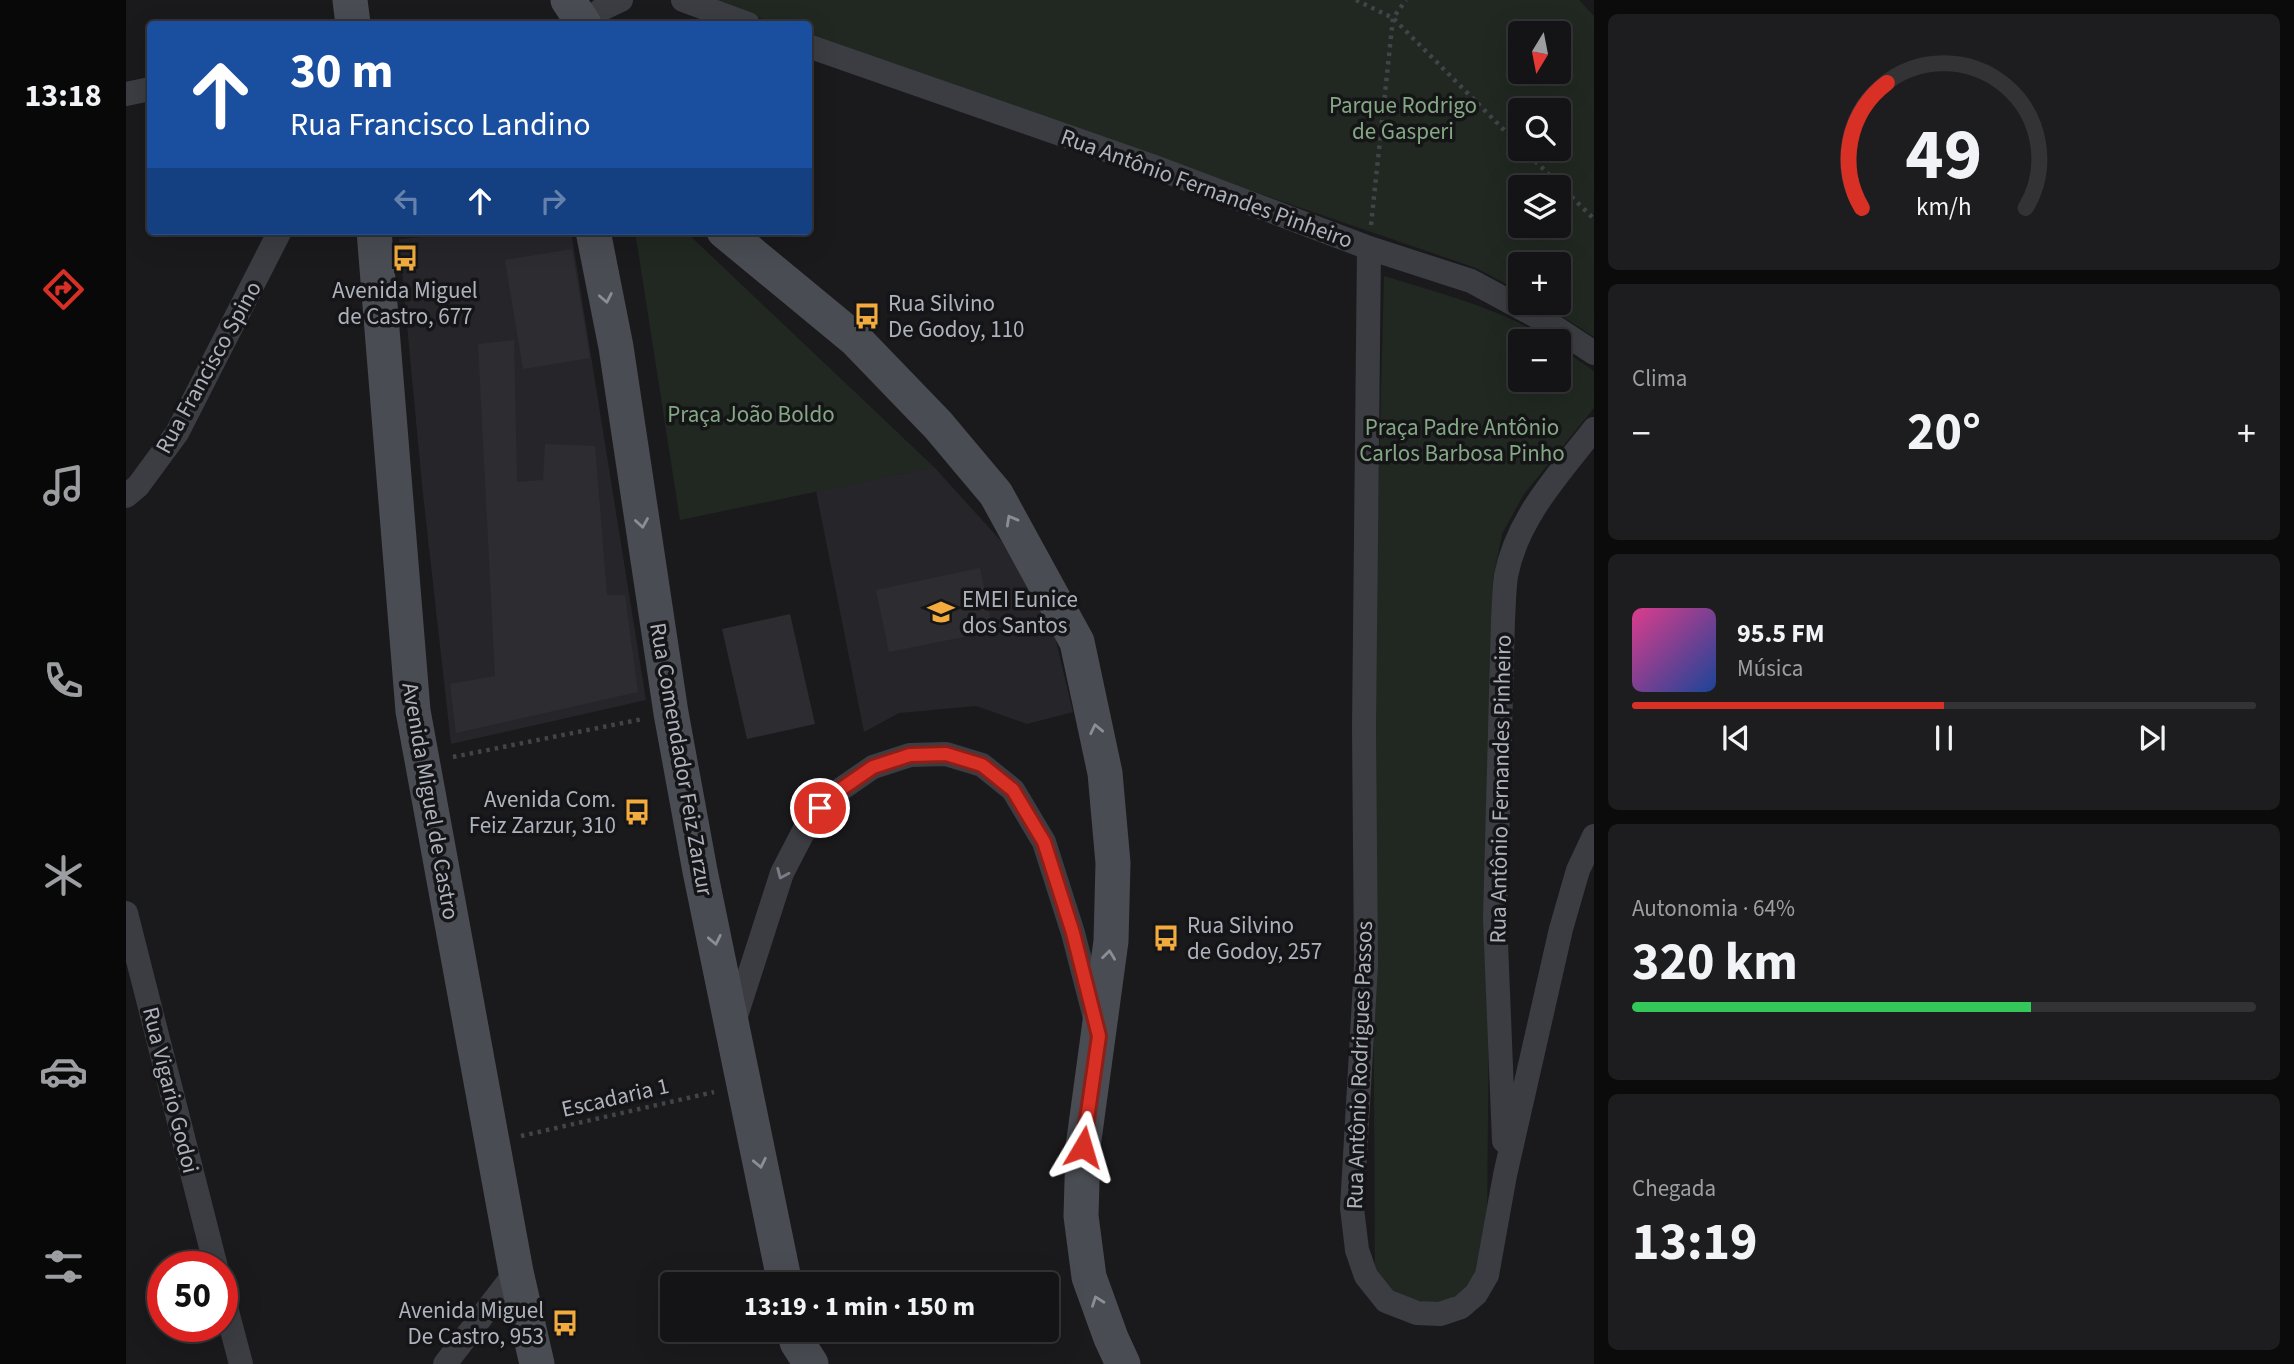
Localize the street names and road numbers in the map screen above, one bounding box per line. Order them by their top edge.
street label: Rua Antônio Fernandes Pinheiro [1056,120,1358,257]
street label: Rua Francisco Spino [147,275,270,460]
street label: Rua Comendador Feiz Zarzur [641,620,722,899]
street label: Rua Antônio Fernandes Pinheiro [1481,634,1520,944]
street label: Avenida Miguel de Castro [393,680,468,922]
street label: Rua Antônio Rodrigues Passos [1338,920,1381,1210]
street label: Rua Vigario Godoi [134,1003,207,1177]
street label: Escadaria 1 [558,1069,672,1126]

